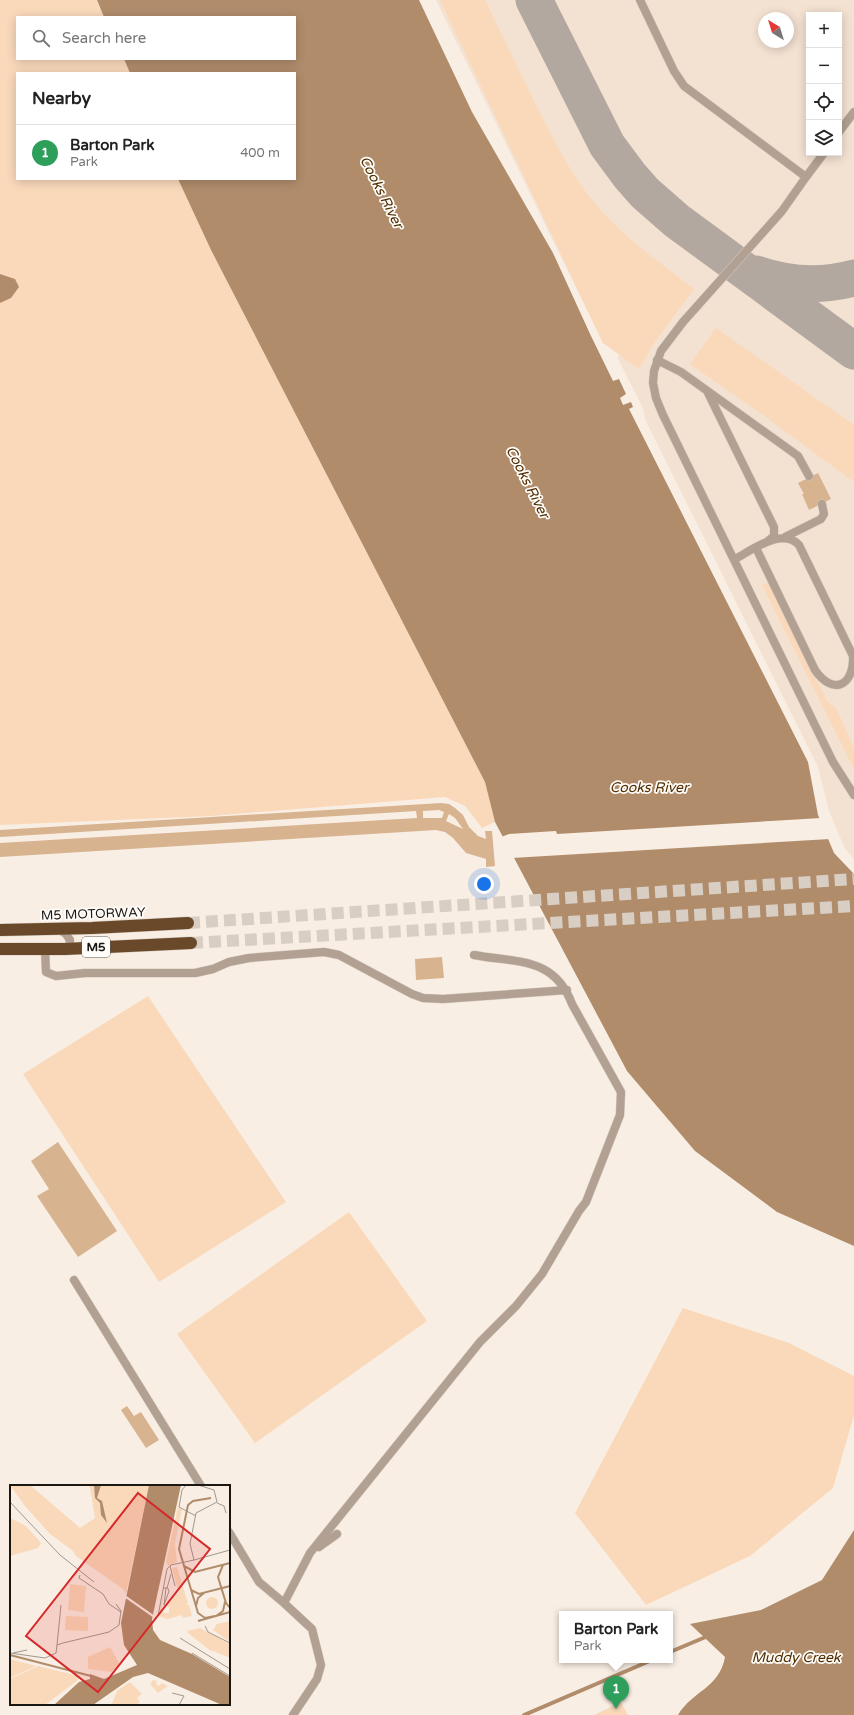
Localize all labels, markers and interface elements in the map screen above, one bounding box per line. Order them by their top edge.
north arrow [758,12,794,48]
map controls [806,12,842,156]
button: + [806,12,842,48]
search box [16,16,296,60]
icon: search [30,27,52,49]
text: Search here [62,29,146,47]
button: − [806,48,842,84]
button: locate [806,84,842,120]
text: Nearby [32,88,91,109]
button: layers [806,120,842,156]
text: Barton Park [70,136,154,154]
text: 1 [41,145,49,161]
text: 400 m [240,145,280,161]
water label: Cooks River [356,153,408,233]
text: Park [70,154,98,170]
water label: Cooks River [502,443,554,523]
water label: Cooks River [610,779,690,796]
your location [474,874,494,894]
street label: M5 MOTORWAY [40,904,146,924]
road number: M5 [82,937,110,957]
inset map [10,1485,230,1705]
popup [559,1611,673,1663]
text: Barton Park [574,1620,658,1638]
text: Park [574,1638,602,1654]
water label: Muddy Creek [752,1649,842,1666]
pin: 1 [603,1676,629,1709]

